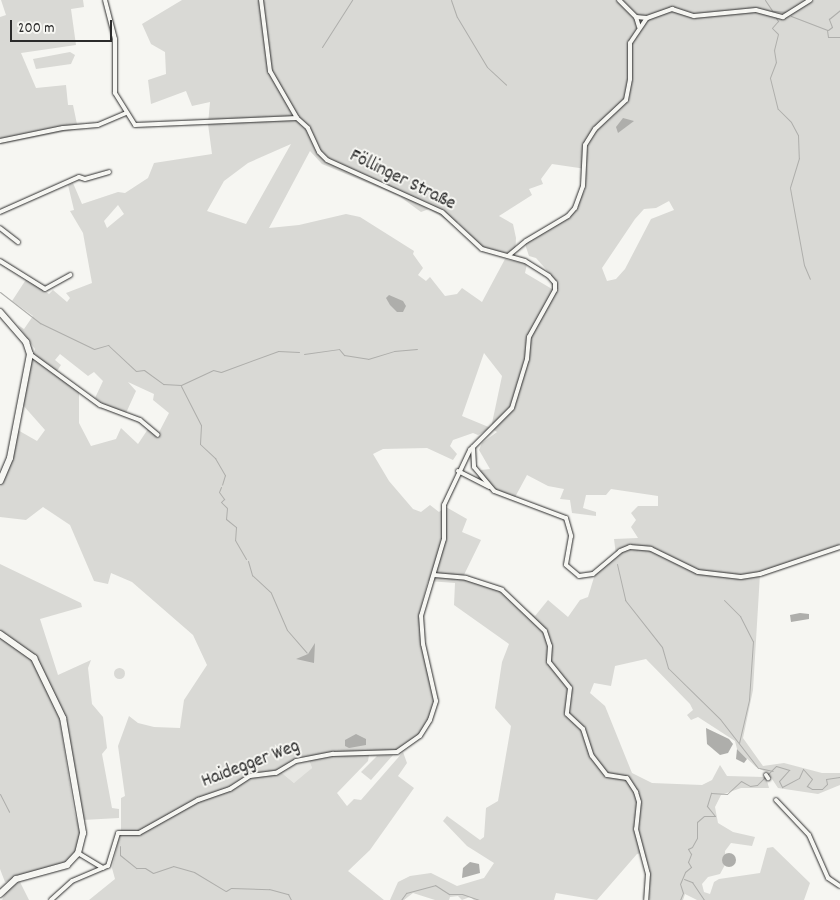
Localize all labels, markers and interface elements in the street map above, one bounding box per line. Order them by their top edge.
scale bar [12,10,115,42]
text: 200 m [18,18,55,40]
street label: Föllinger Straße [345,146,459,216]
street label: Haidegger Weg [199,736,303,794]

